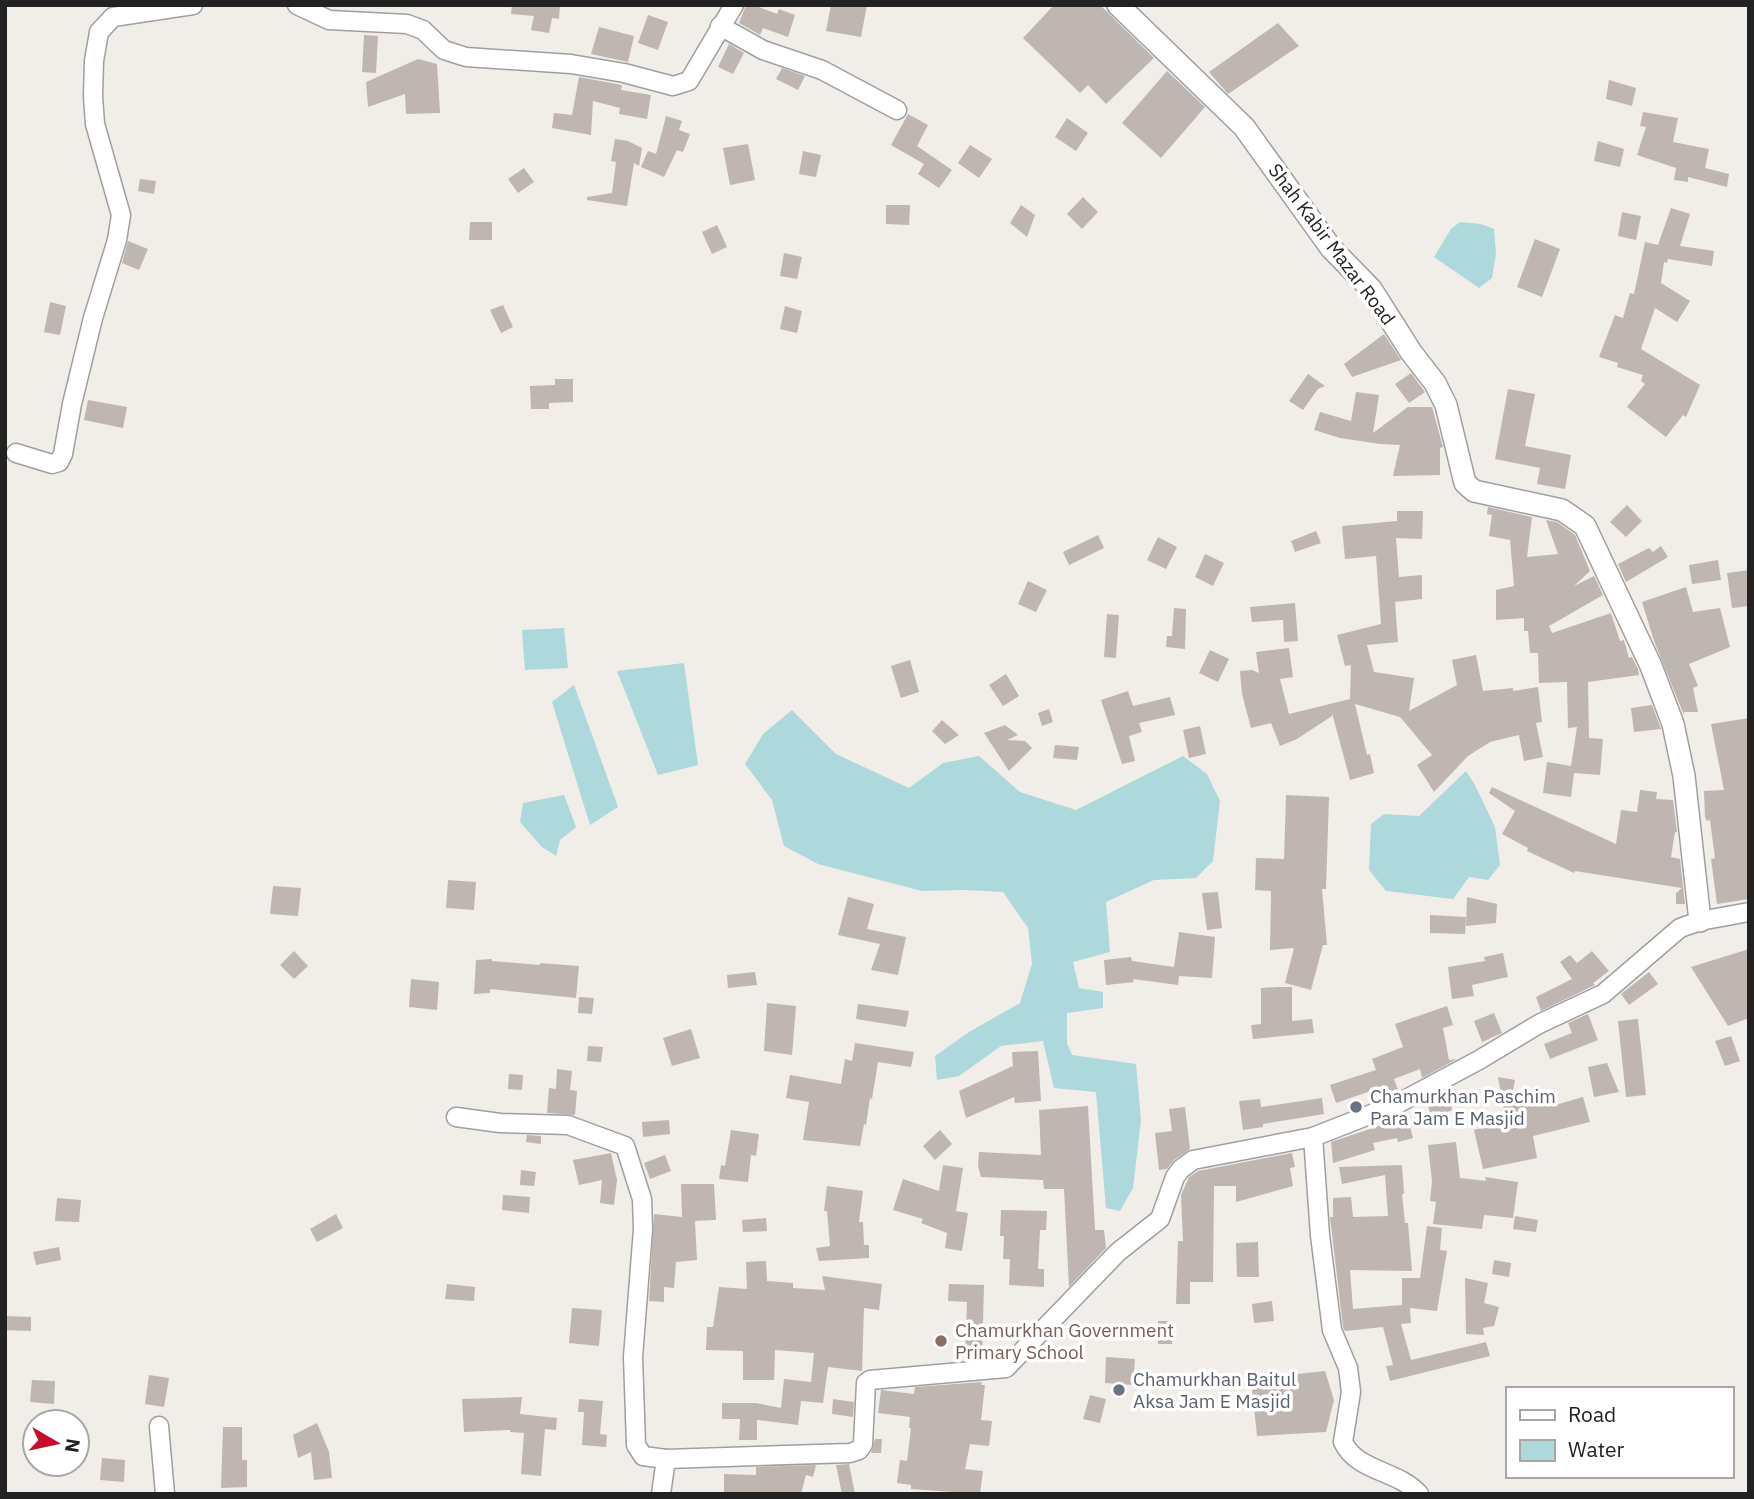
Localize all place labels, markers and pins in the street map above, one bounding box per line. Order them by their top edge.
place label: Chamurkhan Paschim Para Jam E Masjid [1370,1084,1556,1130]
marker: Chamurkhan Paschim Para Jam E Masjid [1348,1099,1364,1115]
place label: Chamurkhan Government Primary School [955,1318,1174,1364]
marker: Chamurkhan Government Primary School [933,1333,949,1349]
place label: Chamurkhan Baitul Aksa Jam E Masjid [1133,1367,1296,1413]
marker: Chamurkhan Baitul Aksa Jam E Masjid [1111,1382,1127,1398]

